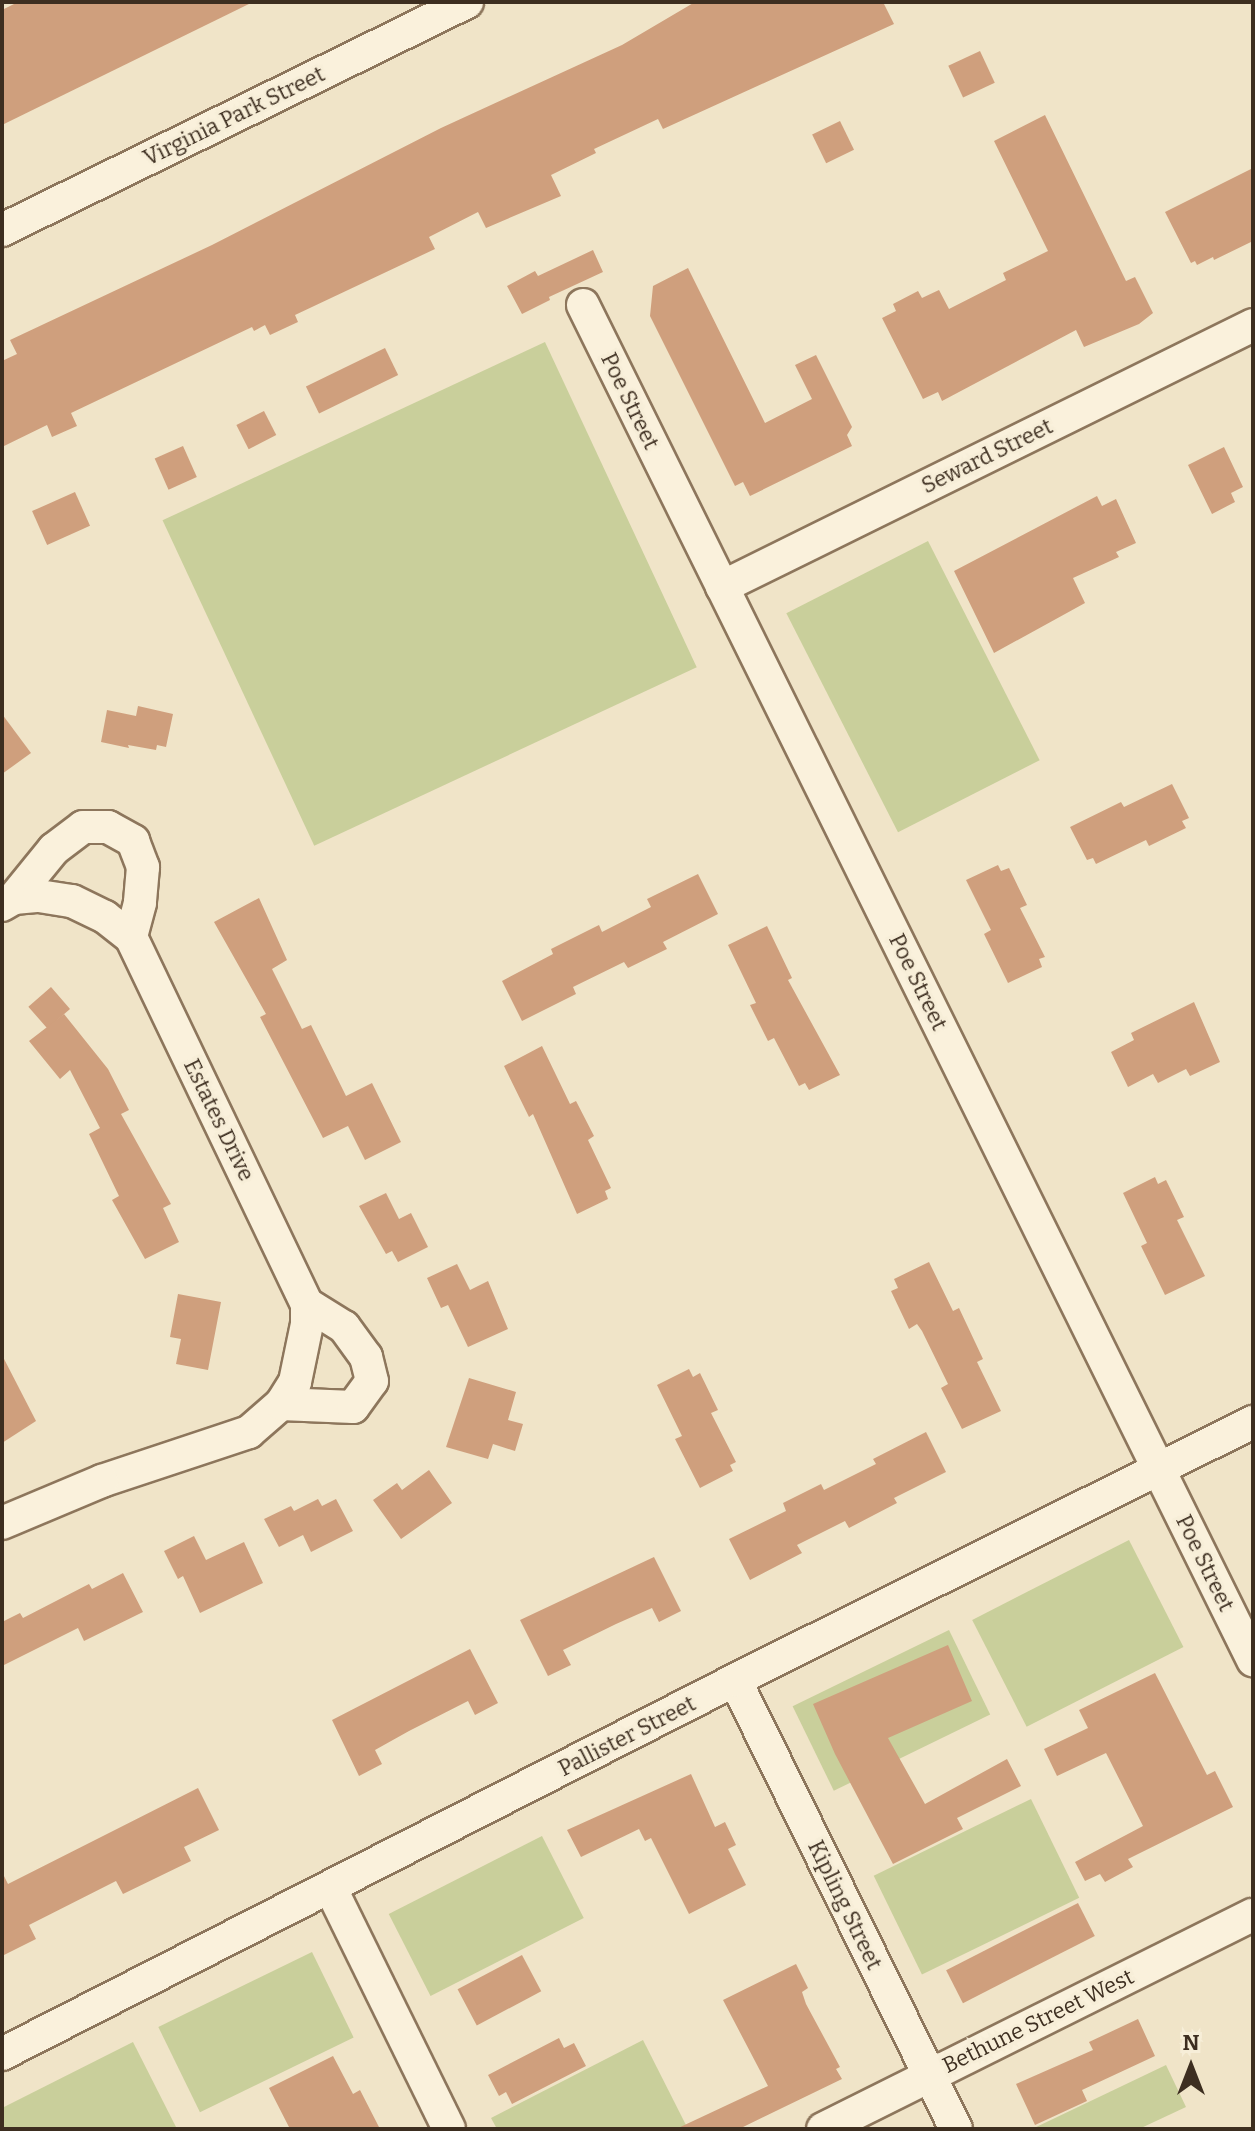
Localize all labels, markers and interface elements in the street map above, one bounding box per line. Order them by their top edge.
street label: Virginia Park Street [139,61,329,171]
street label: Poe Street [595,349,665,453]
street label: Seward Street [917,413,1057,499]
street label: Poe Street [883,930,953,1034]
street label: Estates Drive [178,1055,260,1185]
street label: Poe Street [1170,1511,1240,1615]
street label: Pallister Street [554,1690,700,1782]
street label: Kipling Street [802,1836,888,1974]
street label: Bethune Street West [938,1963,1138,2079]
north arrow [1151,2027,1231,2107]
text: N [1183,2029,1199,2056]

